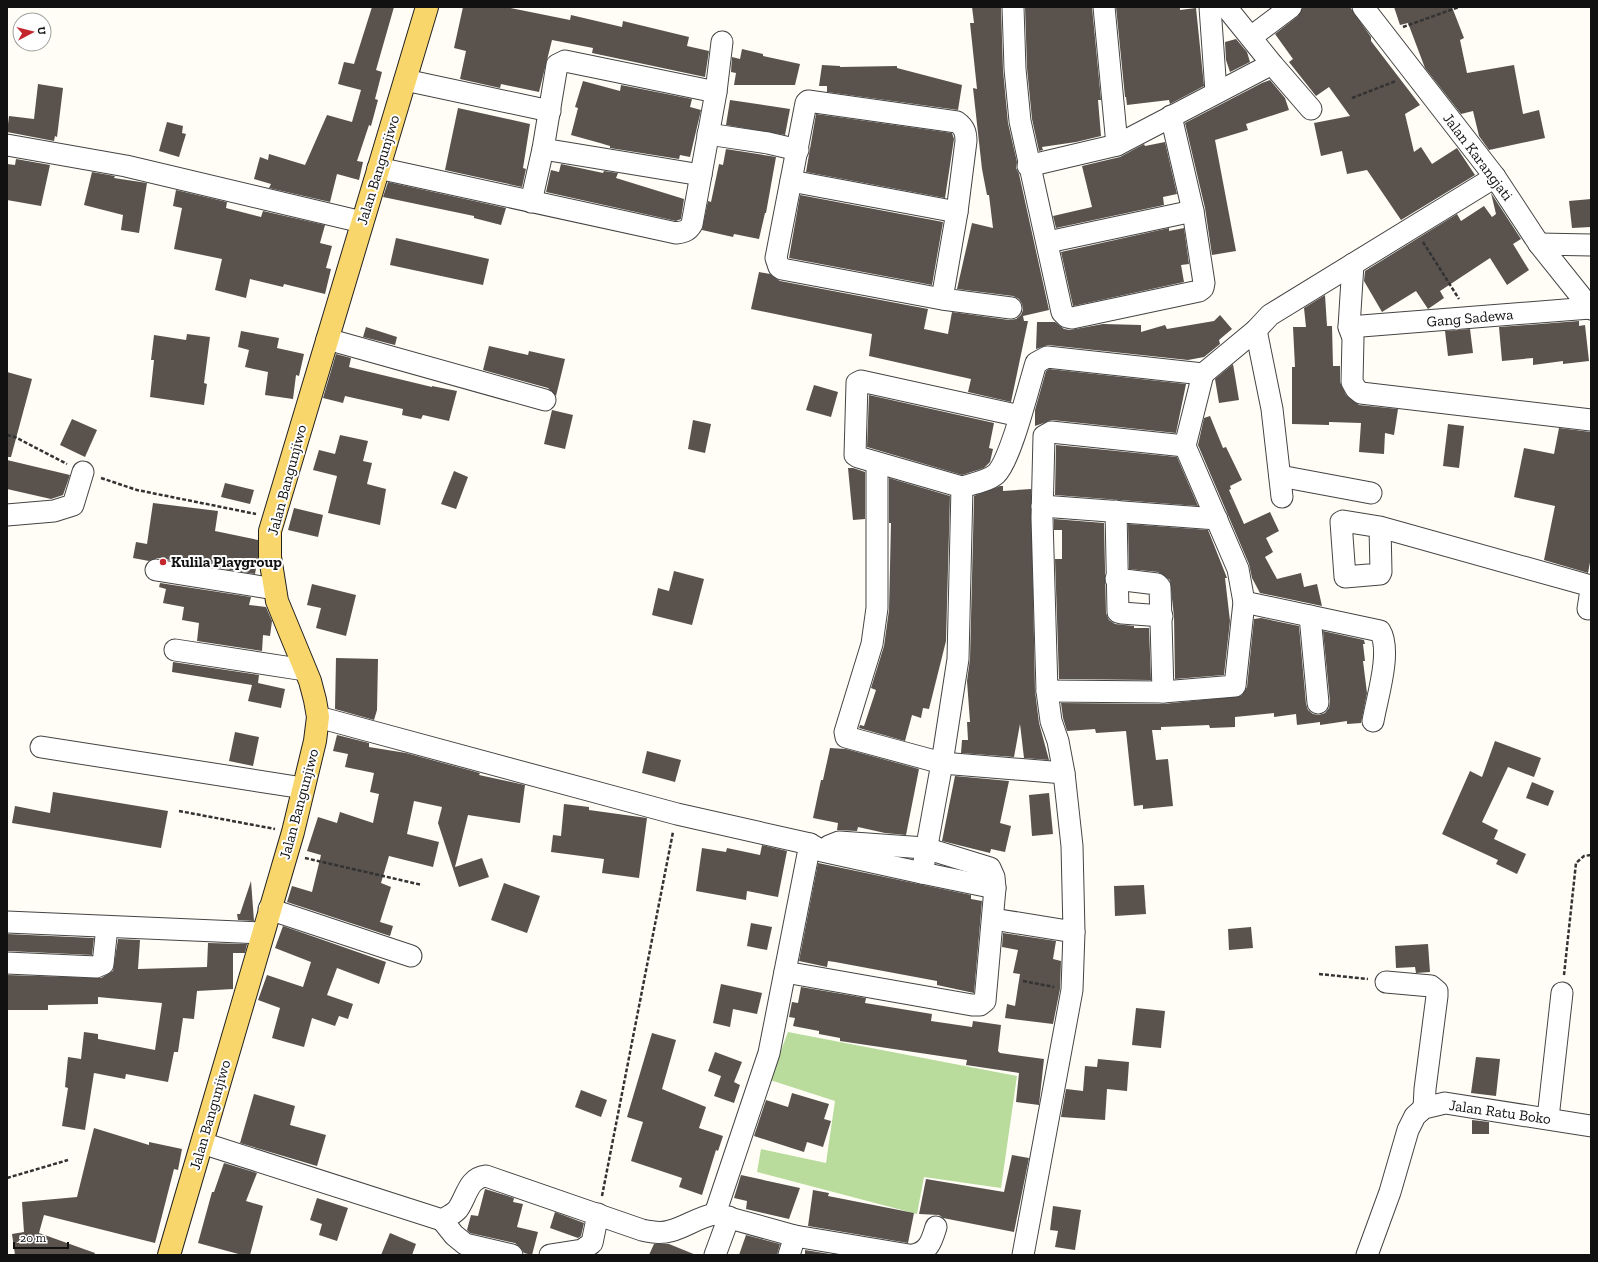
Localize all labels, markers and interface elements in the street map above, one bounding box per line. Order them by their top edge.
north arrow [12,12,52,52]
text: U [34,26,48,36]
street label: Jalan Karangjati [1439,110,1517,204]
street label: Jalan Bangunjiwo [353,113,403,227]
street label: Gang Sadewa [1426,305,1514,331]
street label: Jalan Bangunjiwo [264,422,311,537]
place label: Kulila Playgroup [171,553,282,571]
marker: Kulila Playgroup [158,557,168,567]
street label: Jalan Bangunjiwo [276,746,323,861]
street label: Jalan Bangunjiwo [186,1057,234,1172]
street label: Jalan Ratu Boko [1448,1096,1552,1128]
scale bar [14,1224,68,1250]
text: 20 m [20,1231,47,1245]

